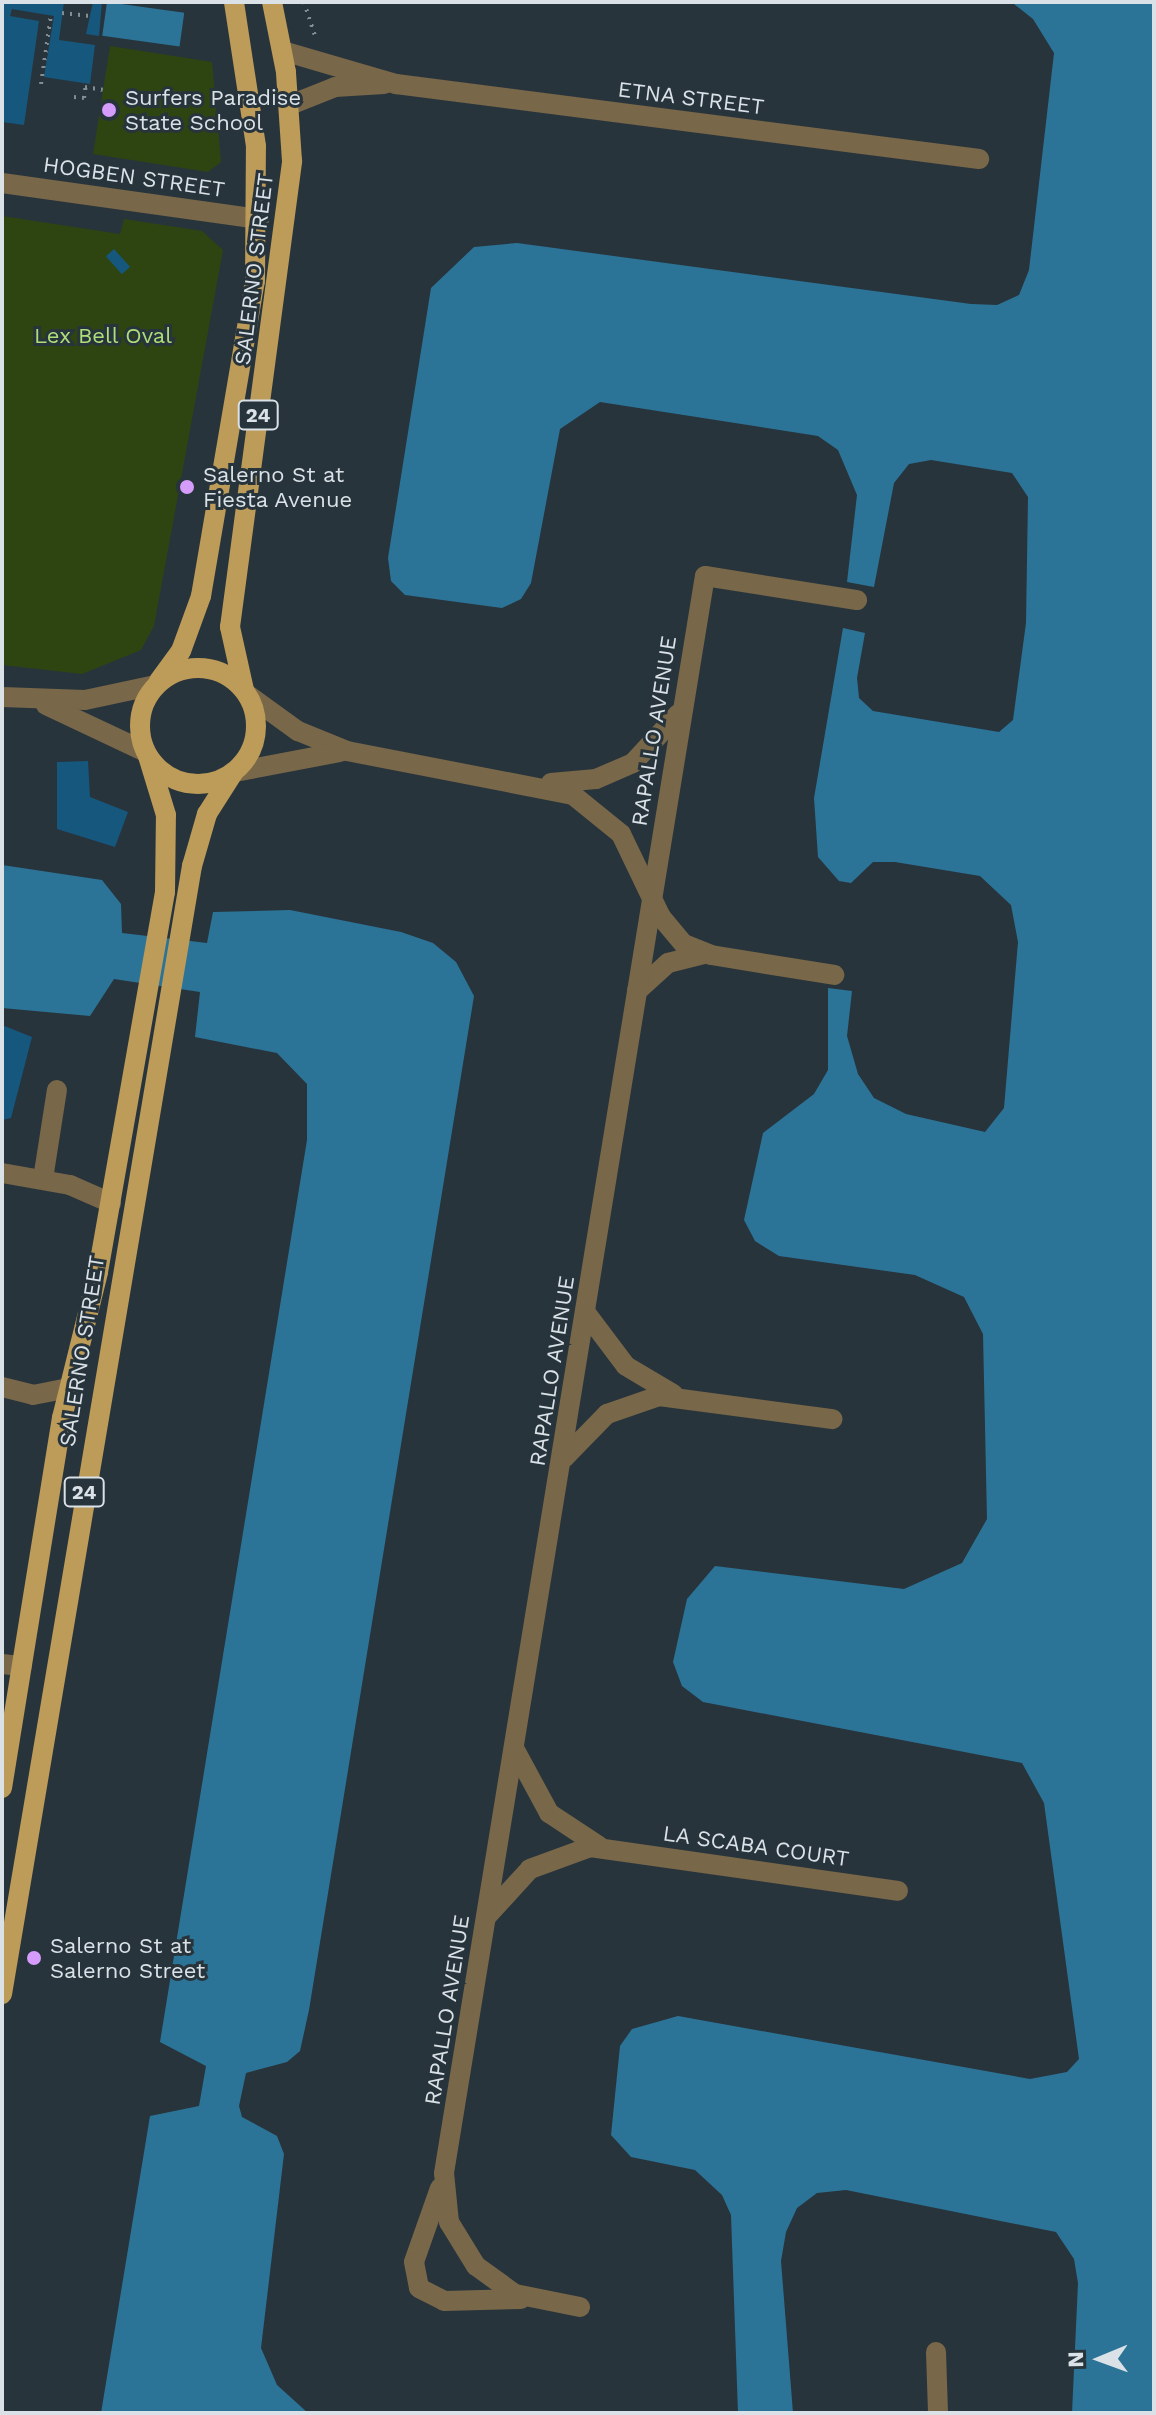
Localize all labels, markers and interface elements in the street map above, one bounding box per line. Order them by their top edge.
street label: ETNA STREET [616,76,766,120]
place label: Surfers Paradise State School [125,84,301,136]
marker: Surfers Paradise State School [100,101,118,119]
street label: HOGBEN STREET [41,151,227,203]
street label: SALERNO STREET [229,172,279,366]
park label: Lex Bell Oval [33,323,173,349]
road number: 24 [236,399,280,431]
place label: Salerno St at Fiesta Avenue [203,461,354,512]
marker: Salerno St at Fiesta Avenue [178,478,196,496]
street label: RAPALLO AVENUE [626,634,682,828]
street label: SALERNO STREET [54,1254,110,1448]
street label: RAPALLO AVENUE [524,1274,580,1468]
road number: 24 [62,1476,106,1508]
street label: LA SCABA COURT [660,1820,852,1872]
street label: RAPALLO AVENUE [419,1913,475,2107]
place label: Salerno St at Salerno Street [50,1932,205,1984]
marker: Salerno St at Salerno Street [25,1949,43,1967]
north arrow [1060,2319,1140,2399]
text: N [1063,2351,1088,2368]

